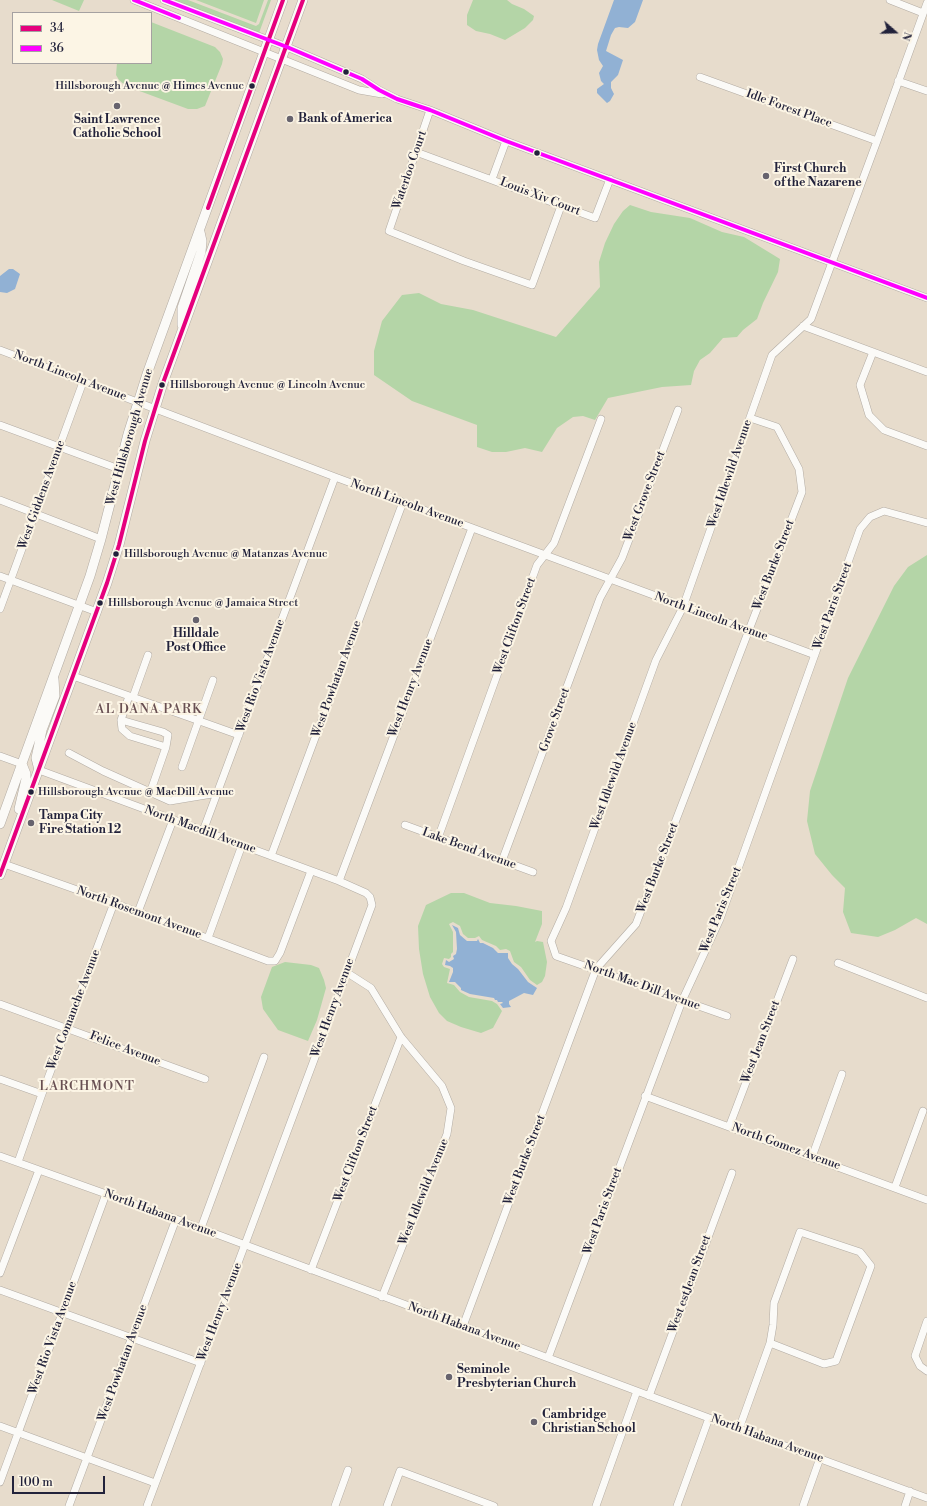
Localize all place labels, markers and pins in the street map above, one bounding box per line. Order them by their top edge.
unlabelled marker [341,67,351,77]
place label: Hillsborough Avenue @ Himes Avenue [55,79,244,93]
marker: Hillsborough Avenue @ Himes Avenue [247,81,257,91]
marker: Saint Lawrence Catholic School [112,101,122,111]
place label: Bank of America [298,112,392,126]
place label: Saint Lawrence Catholic School [73,113,161,141]
marker: Bank of America [285,114,295,124]
unlabelled marker [532,148,542,158]
place label: First Church of the Nazarene [774,162,862,190]
marker: First Church of the Nazarene [761,171,771,181]
place label: Hillsborough Avenue @ Lincoln Avenue [170,378,365,392]
marker: Hillsborough Avenue @ Lincoln Avenue [157,380,167,390]
place label: Hillsborough Avenue @ Matanzas Avenue [124,547,327,561]
marker: Hillsborough Avenue @ Matanzas Avenue [111,549,121,559]
place label: Hillsborough Avenue @ Jamaica Street [108,596,298,610]
marker: Hillsborough Avenue @ Jamaica Street [95,598,105,608]
marker: Hilldale Post Office [191,615,201,625]
place label: Hilldale Post Office [166,627,226,655]
place label: Hillsborough Avenue @ MacDill Avenue [38,785,234,799]
marker: Hillsborough Avenue @ MacDill Avenue [26,787,36,797]
place label: Tampa City Fire Station 12 [39,809,121,837]
marker: Tampa City Fire Station 12 [26,818,36,828]
place label: Seminole Presbyterian Church [457,1363,576,1391]
marker: Seminole Presbyterian Church [444,1372,454,1382]
place label: Cambridge Christian School [542,1408,636,1436]
marker: Cambridge Christian School [529,1417,539,1427]

